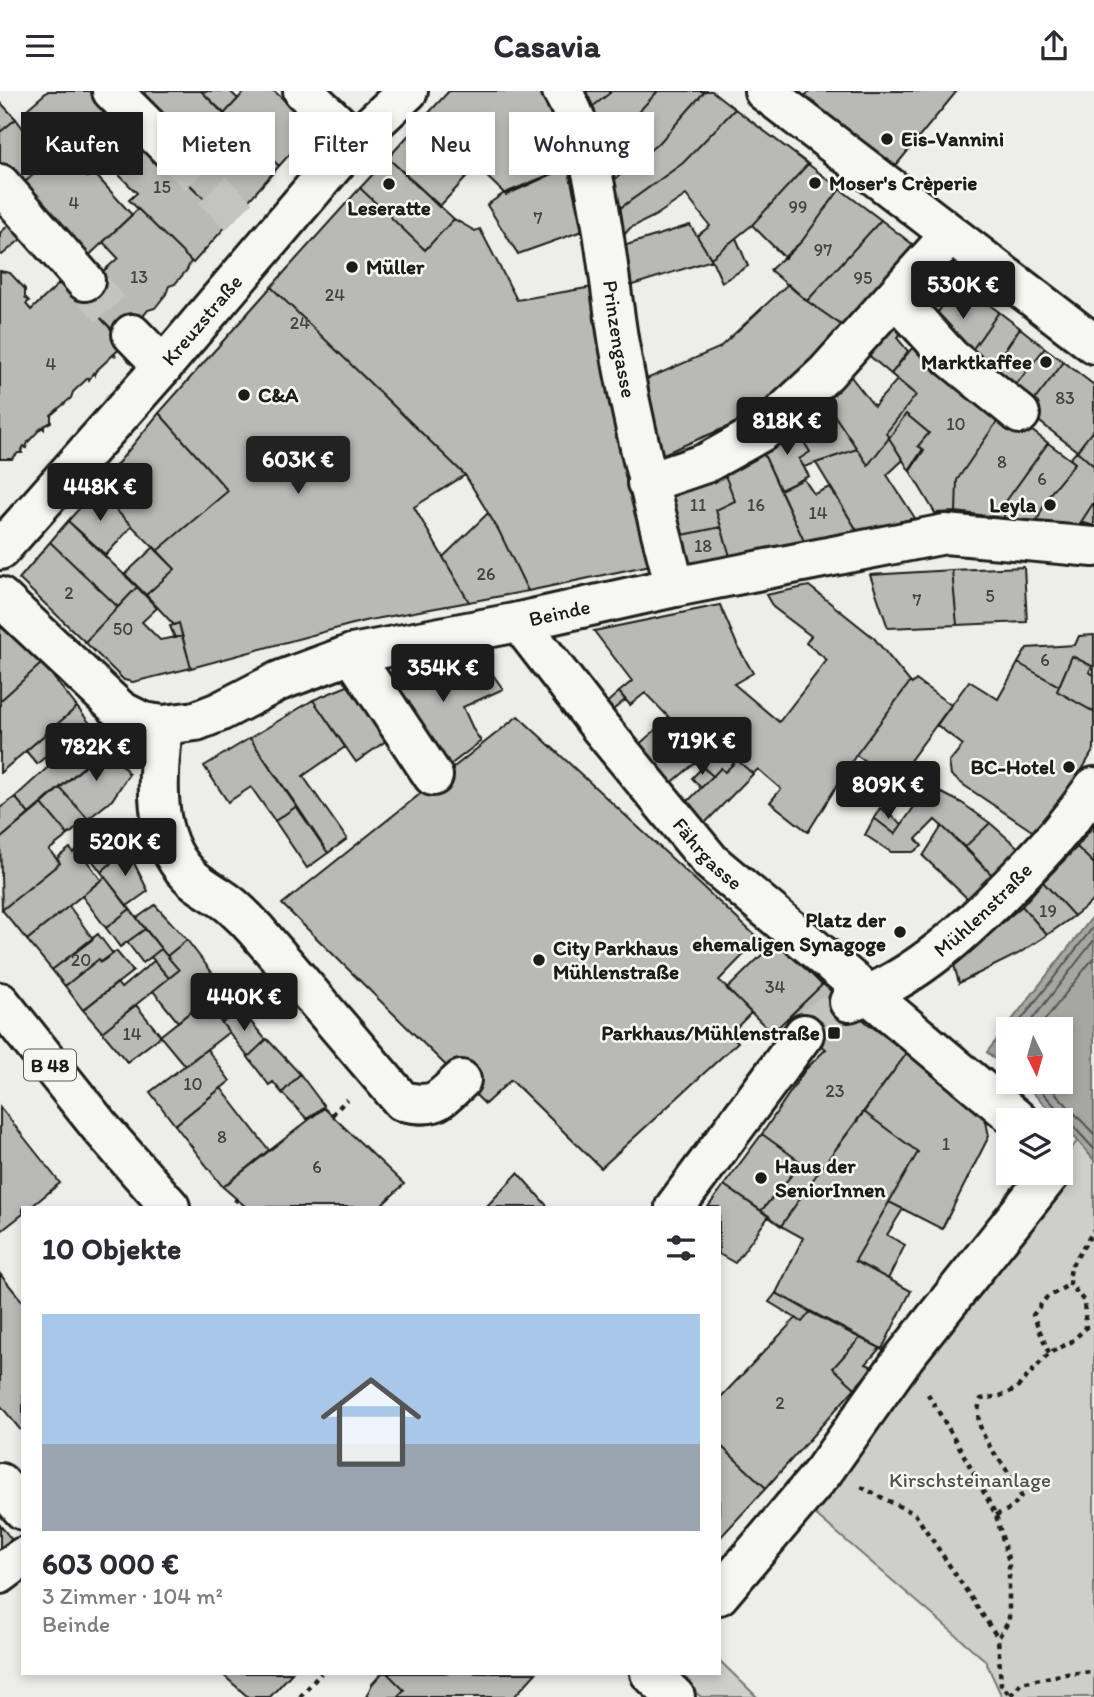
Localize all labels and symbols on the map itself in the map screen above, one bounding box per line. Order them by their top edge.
place label: Eis-Vannini [901,126,1004,151]
marker: Eis-Vannini [879,131,895,147]
place label: Moser's Crèperie [829,170,977,196]
marker: Moser's Crèperie [807,175,823,191]
house number: 15 [153,176,171,198]
marker: Leseratte [381,176,397,192]
house number: 4 [69,192,80,214]
place label: Leseratte [347,195,431,220]
house number: 99 [789,196,807,218]
house number: 7 [534,207,543,229]
house number: 97 [814,239,832,261]
place label: Müller [366,254,425,279]
marker: Müller [344,259,360,275]
pin: 530K € [906,261,1020,321]
house number: 13 [130,266,148,288]
house number: 95 [854,267,872,289]
street label: Kreuzstraße [156,269,247,370]
street label: Prinzengasse [598,279,642,400]
house number: 24 [325,284,345,306]
house number: 24 [290,312,310,334]
place label: Marktkaffee [921,349,1032,374]
house number: 4 [46,353,57,375]
marker: Marktkaffee [1038,354,1054,370]
place label: C&A [258,382,299,407]
marker: C&A [236,387,252,403]
house number: 83 [1055,387,1075,409]
pin: 818K € [730,397,844,457]
house number: 10 [946,413,966,435]
pin: 603K € [241,437,355,496]
house number: 8 [997,451,1007,473]
pin: 448K € [43,463,157,523]
house number: 6 [1037,468,1047,490]
place label: Leyla [989,492,1037,518]
house number: 11 [690,494,706,516]
house number: 16 [747,494,765,516]
marker: Leyla [1042,497,1058,513]
house number: 14 [808,502,828,524]
house number: 18 [694,535,712,557]
house number: 26 [477,563,496,585]
house number: 2 [64,582,74,604]
house number: 5 [985,585,995,607]
house number: 7 [913,589,922,611]
street label: Beinde [526,593,593,631]
house number: 50 [113,618,133,640]
pin: 354K € [386,645,500,704]
house number: 6 [1040,649,1050,671]
pin: 719K € [645,717,759,777]
pin: 782K € [39,723,153,783]
place label: BC-Hotel [971,754,1056,779]
marker: BC-Hotel [1061,759,1077,775]
pin: 809K € [831,761,945,821]
street label: Fährgasse [668,812,748,895]
pin: 520K € [68,819,182,878]
street label: Mühlenstraße [928,857,1037,962]
house number: 19 [1039,900,1057,922]
place label: Platz der ehemaligen Synagoge [692,907,887,957]
marker: Platz der ehemaligen Synagoge [892,924,908,940]
place label: City Parkhaus Mühlenstraße [553,935,679,984]
house number: 20 [71,949,91,971]
marker: City Parkhaus Mühlenstraße [531,952,547,968]
pin: 440K € [187,974,301,1033]
house number: 34 [765,976,785,998]
north arrow [996,1017,1073,1094]
place label: Parkhaus/Mühlenstraße [601,1020,820,1045]
house number: 14 [122,1023,142,1045]
marker: Parkhaus/Mühlenstraße [826,1025,842,1041]
road number: B 48 [24,1049,76,1081]
house number: 10 [183,1073,203,1095]
house number: 23 [825,1080,845,1102]
house number: 8 [217,1126,227,1148]
house number: 1 [942,1133,950,1155]
place label: Haus der SeniorInnen [775,1153,886,1202]
house number: 6 [312,1156,322,1178]
marker: Haus der SeniorInnen [753,1170,769,1186]
house number: 2 [775,1392,785,1414]
park label: Kirschsteinanlage [889,1467,1051,1492]

